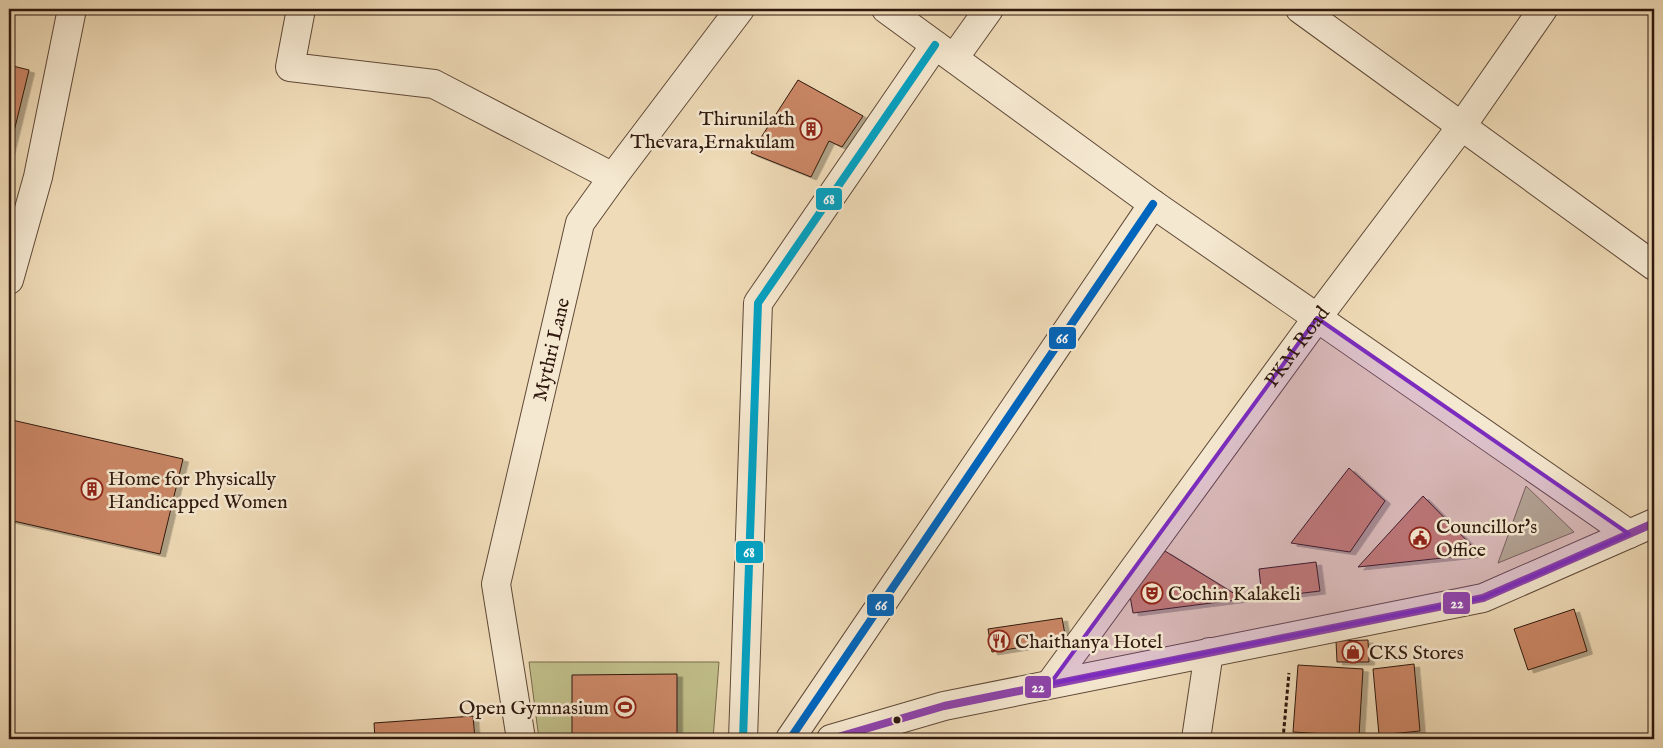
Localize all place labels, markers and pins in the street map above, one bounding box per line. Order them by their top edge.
place label: Thirunilath Thevara,Ernakulam [630,107,795,155]
building icon: Thirunilath Thevara,Ernakulam [799,117,823,141]
place label: Home for Physically Handicapped Women [108,467,288,515]
building icon: Home for Physically Handicapped Women [80,477,104,501]
place label: Councillor's Office [1436,515,1537,563]
public building icon: Councillor's Office [1408,526,1432,550]
theatre icon: Cochin Kalakeli [1140,581,1164,605]
place label: Cochin Kalakeli [1168,582,1300,607]
restaurant icon: Chaithanya Hotel [987,629,1011,653]
place label: Chaithanya Hotel [1015,630,1163,655]
shop icon: CKS Stores [1341,640,1365,664]
place label: CKS Stores [1369,641,1464,666]
sports icon: Open Gymnasium [613,695,637,719]
place label: Open Gymnasium [459,696,609,721]
unlabelled marker [892,715,902,725]

